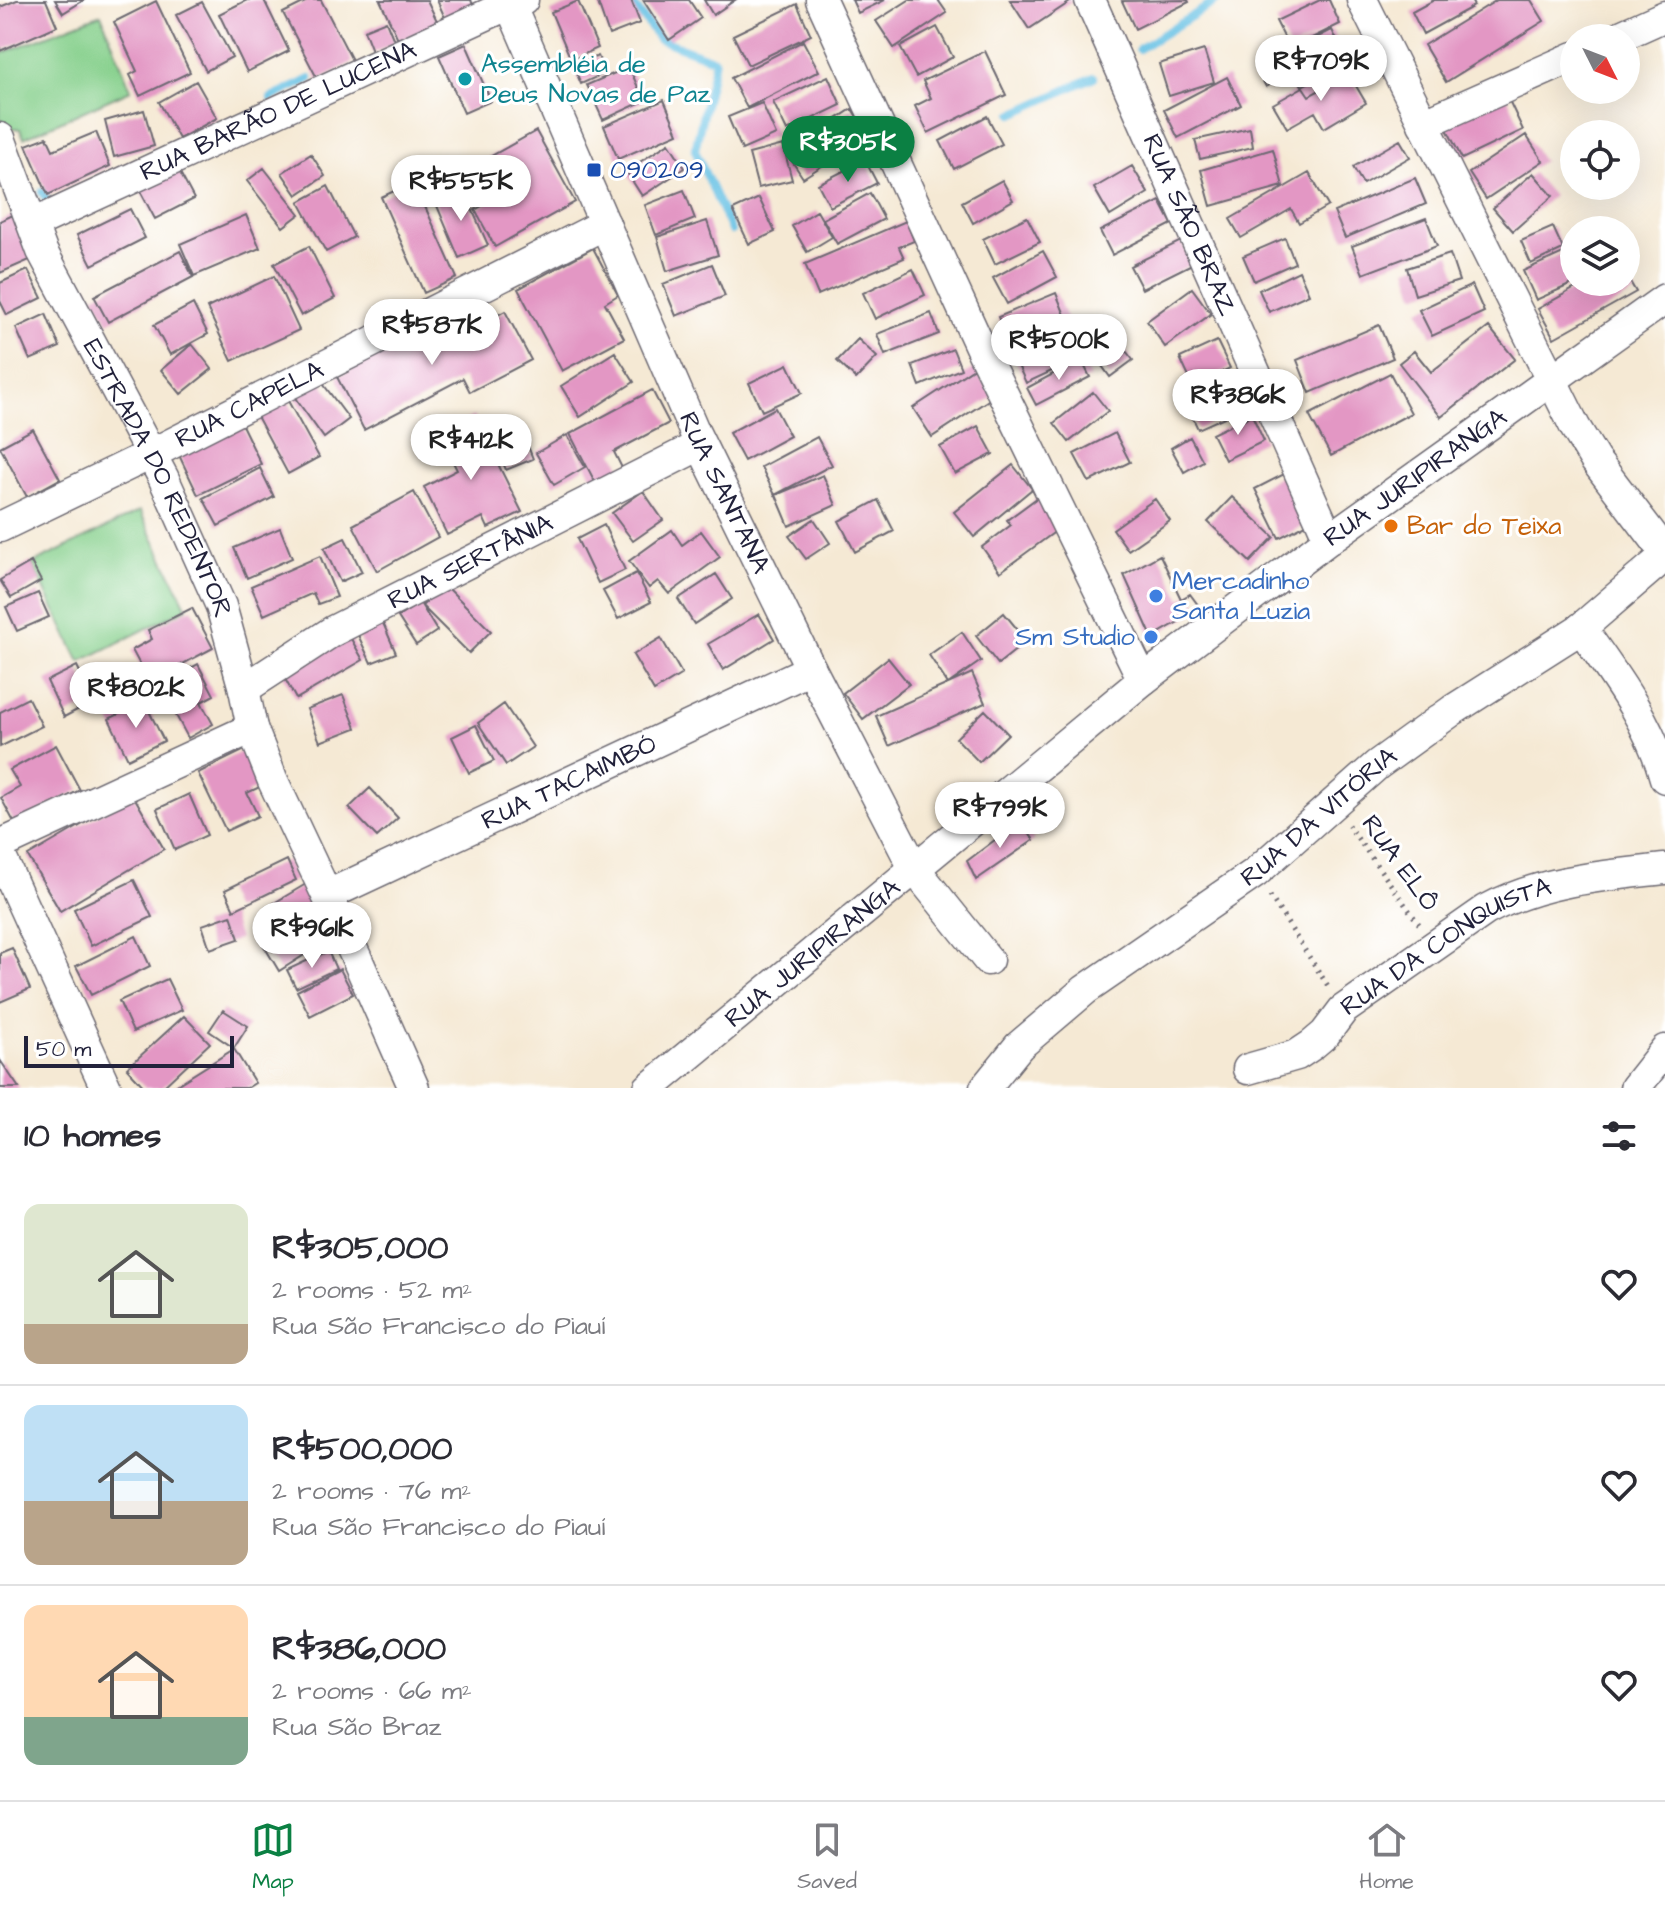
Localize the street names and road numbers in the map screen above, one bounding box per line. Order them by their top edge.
street label: RUA BARÃO DE LUCENA [134,31,422,190]
street label: RUA SÃO BRAZ [1134,128,1246,322]
street label: ESTRADA DO REDENTOR [74,332,241,621]
street label: RUA CAPELA [169,351,330,457]
street label: RUA JURIPIRANGA [1316,399,1515,555]
street label: RUA SANTANA [670,406,779,580]
street label: RUA SERTÂNIA [381,504,559,618]
street label: RUA TACAIMBÓ [475,726,662,839]
street label: RUA DA VITÓRIA [1234,738,1405,896]
street label: RUA ELÔ [1353,808,1447,918]
street label: RUA DA CONQUISTA [1333,868,1555,1024]
street label: RUA JURIPIRANGA [717,870,908,1036]

